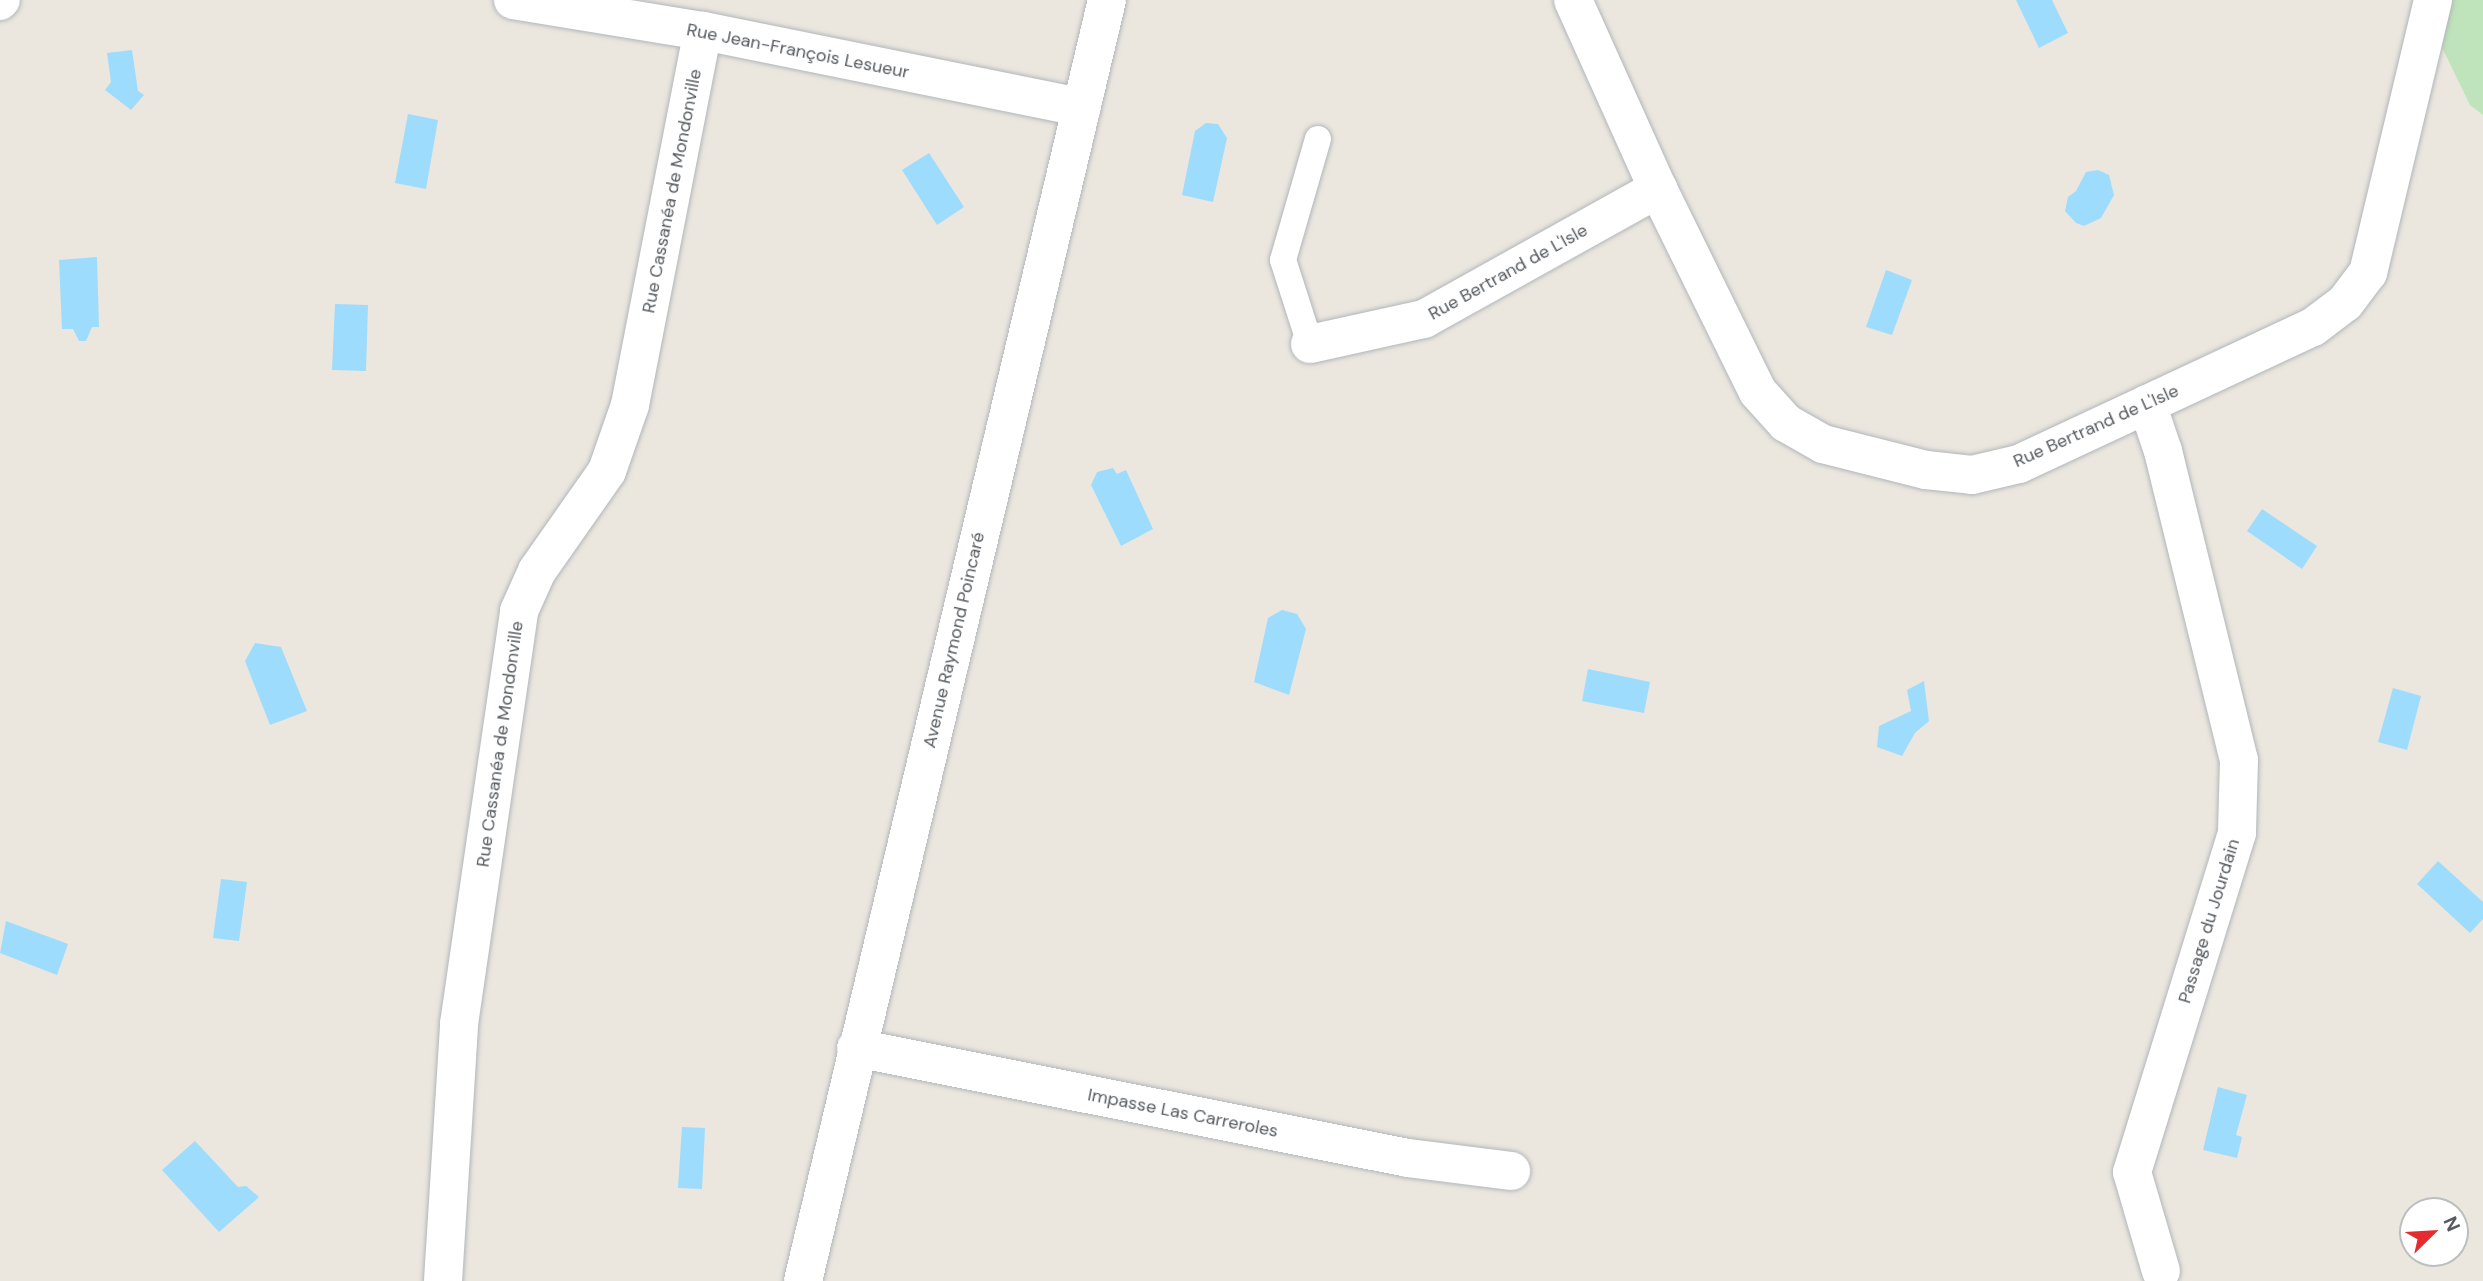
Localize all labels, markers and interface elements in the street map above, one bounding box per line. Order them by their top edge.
street label: Rue Jean-François Lesueur [685,19,911,83]
street label: Rue Cassanéa de Mondonville [638,67,706,315]
street label: Rue Bertrand de L'Isle [1425,219,1591,325]
street label: Rue Bertrand de L'Isle [2010,380,2182,472]
street label: Avenue Raymond Poincaré [919,530,989,750]
street label: Rue Cassanéa de Mondonville [472,620,528,868]
street label: Passage du Jourdain [2174,836,2244,1006]
street label: Impasse Las Carreroles [1086,1084,1280,1142]
north arrow [2399,1197,2469,1267]
text: N [2438,1213,2466,1235]

